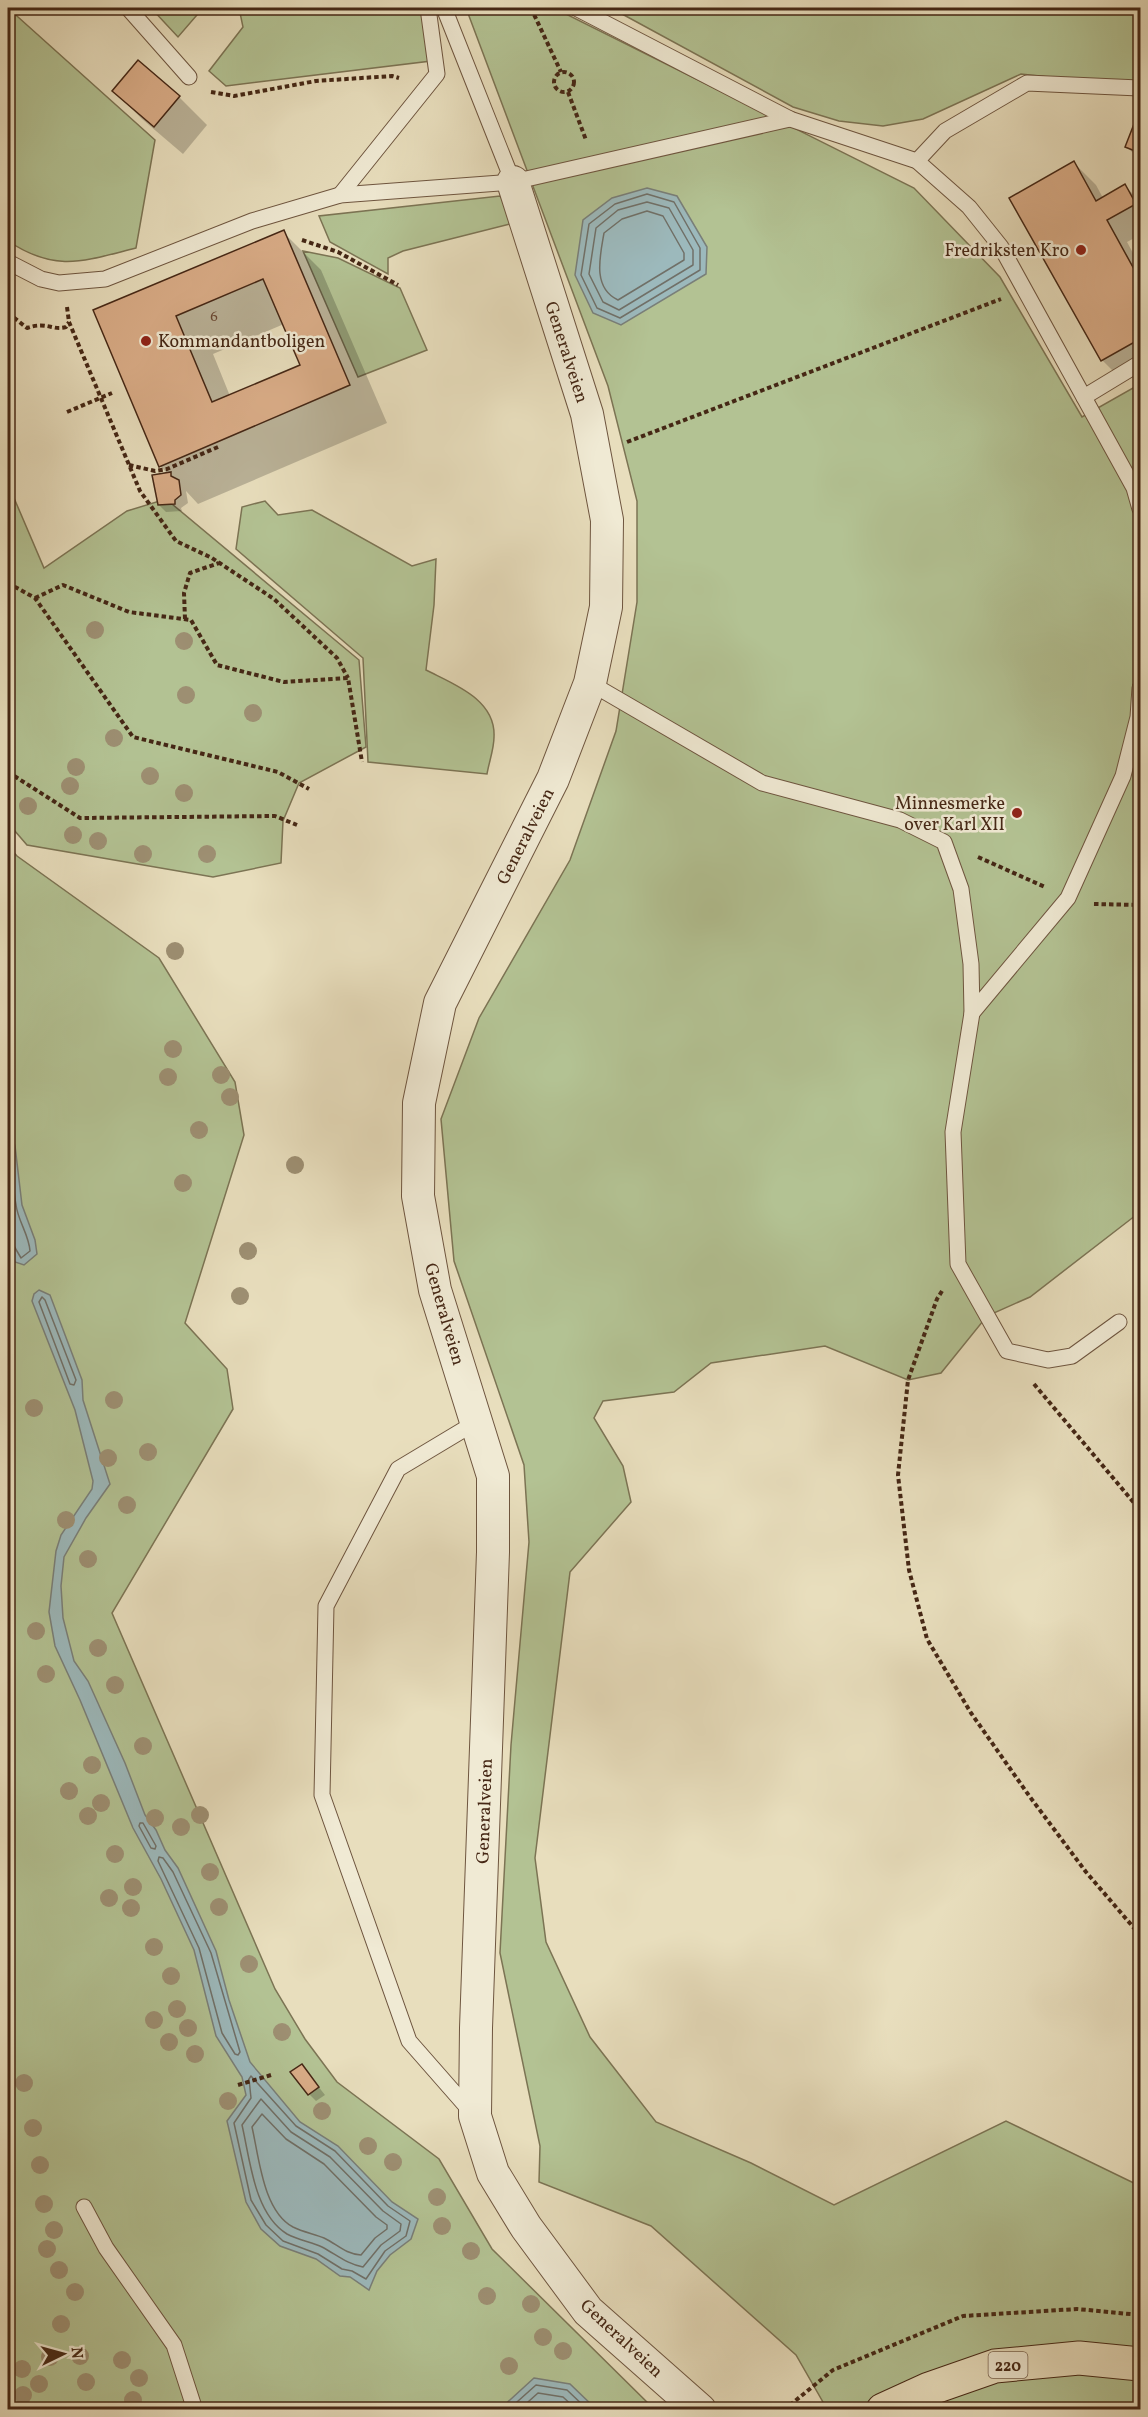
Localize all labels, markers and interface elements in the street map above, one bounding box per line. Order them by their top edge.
place label: Fredriksten Kro [944,239,1069,264]
marker: Fredriksten Kro [1074,243,1088,257]
street label: Generalveien [537,298,594,407]
house number: 6 [210,307,218,328]
place label: Kommandantboligen [158,330,326,355]
marker: Kommandantboligen [139,334,153,348]
street label: Generalveien [491,784,562,889]
place label: Minnesmerke over Karl XII [895,792,1005,838]
marker: Minnesmerke over Karl XII [1010,806,1024,820]
street label: Generalveien [417,1260,470,1369]
street label: Generalveien [471,1758,500,1864]
street label: Generalveien [574,2294,668,2384]
north arrow [33,2324,93,2384]
text: N [64,2346,87,2360]
road number: 220 [988,2352,1028,2378]

